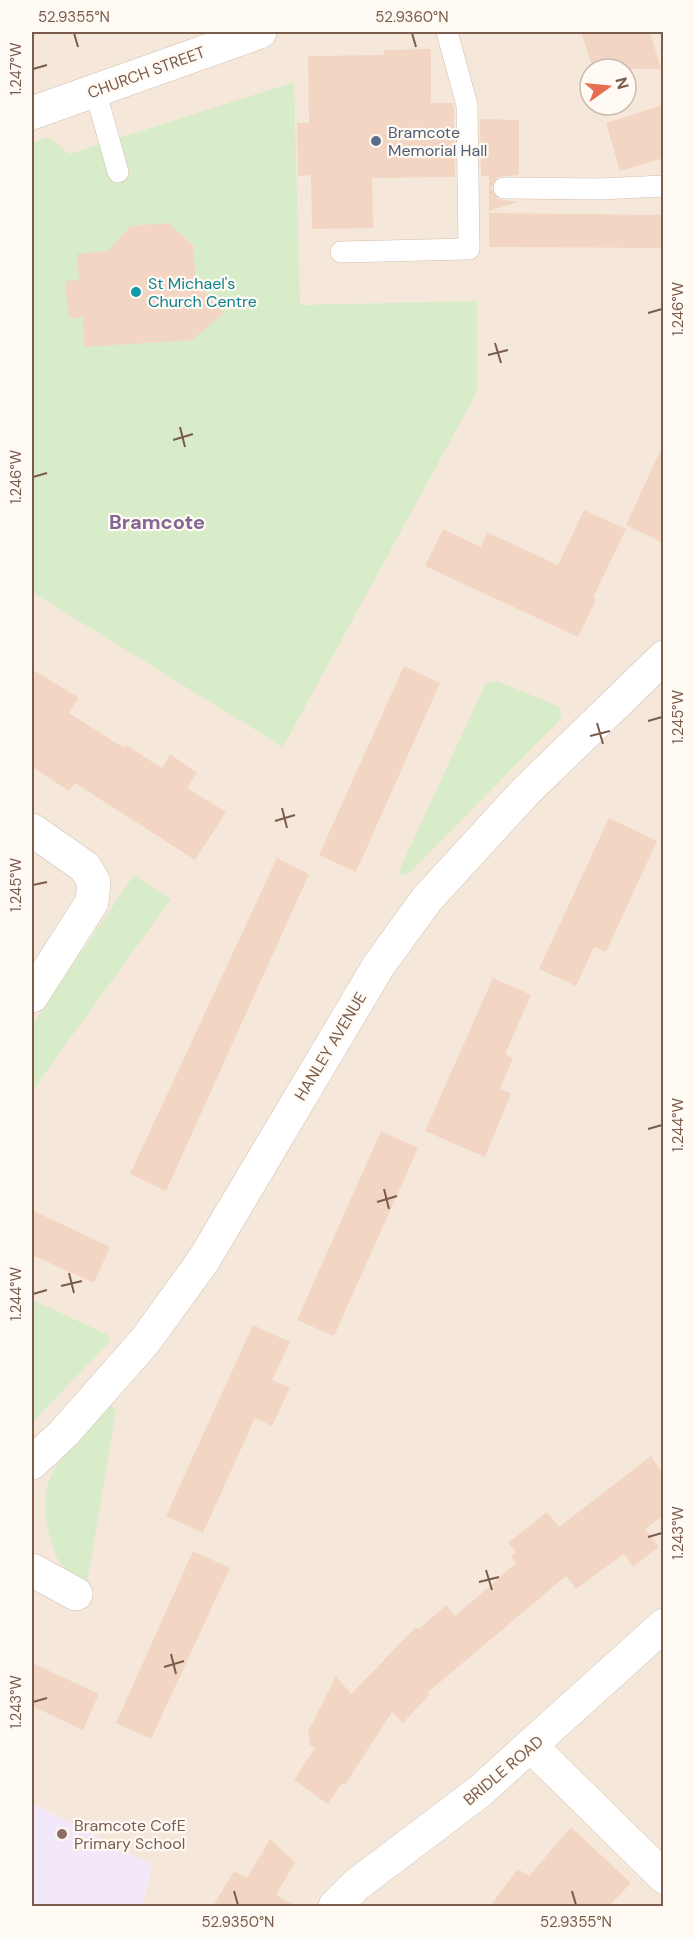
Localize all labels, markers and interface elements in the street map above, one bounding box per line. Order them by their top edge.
text: 52.9355°N [38,7,110,27]
text: 52.9360°N [375,7,449,27]
street label: CHURCH STREET [85,41,208,103]
text: 1.247°W [6,42,26,95]
north arrow [578,57,638,117]
text: N [610,75,634,92]
place label: Bramcote Memorial Hall [388,122,487,161]
marker: Bramcote Memorial Hall [369,134,383,148]
place label: St Michael's Church Centre [148,273,257,312]
text: 1.246°W [668,281,688,336]
marker: St Michael's Church Centre [129,285,143,299]
text: 1.246°W [6,449,26,504]
district label: Bramcote [109,509,205,535]
text: 1.245°W [668,690,688,744]
text: 1.245°W [6,858,26,912]
street label: HANLEY AVENUE [290,988,371,1104]
text: 1.244°W [668,1098,688,1152]
text: 1.244°W [6,1267,26,1321]
text: 1.243°W [668,1506,688,1560]
text: 1.243°W [6,1675,26,1729]
street label: BRIDLE ROAD [459,1731,548,1810]
place label: Bramcote CofE Primary School [74,1815,186,1854]
marker: Bramcote CofE Primary School [55,1827,69,1841]
text: 52.9350°N [201,1912,275,1932]
text: 52.9355°N [540,1912,612,1932]

